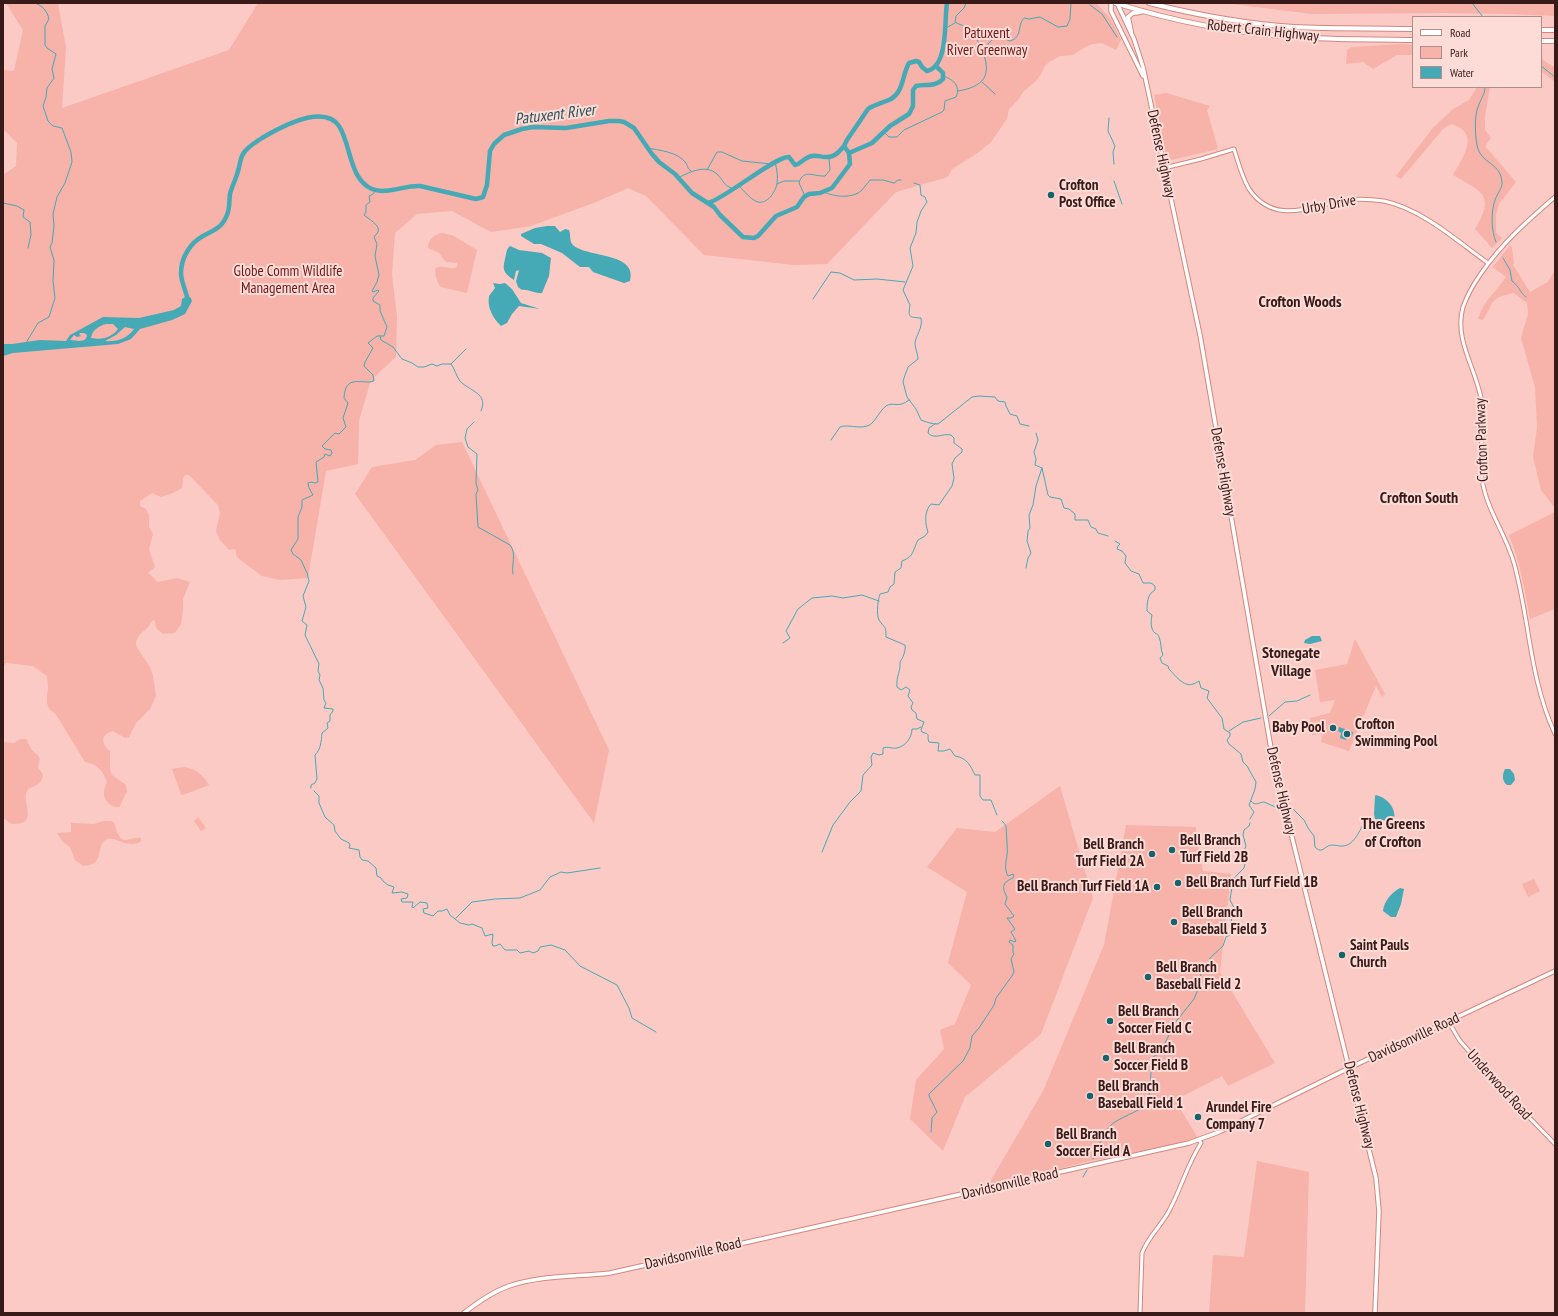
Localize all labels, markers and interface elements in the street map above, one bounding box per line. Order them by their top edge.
street label: Robert Crain Highway [1206,16,1320,46]
legend [1412,16,1542,88]
park label: Patuxent River Greenway [947,25,1027,60]
text: Road [1450,25,1470,40]
text: Park [1450,45,1468,60]
text: Water [1450,65,1474,80]
water label: Patuxent River [514,101,596,129]
street label: Defense Highway [1143,108,1179,200]
place label: Crofton Post Office [1059,177,1116,212]
marker: Crofton Post Office [1046,190,1056,200]
street label: Urby Drive [1301,191,1357,219]
park label: Globe Comm Wildlife Management Area [234,263,342,298]
district label: Crofton Woods [1259,292,1341,312]
street label: Crofton Parkway [1472,398,1492,482]
street label: Defense Highway [1206,426,1240,518]
district label: Crofton South [1380,488,1458,508]
district label: Stonegate Village [1262,643,1320,681]
place label: Crofton Swimming Pool [1355,716,1437,751]
place label: Baby Pool [1272,719,1325,737]
marker: Baby Pool [1328,723,1338,733]
marker: Crofton Swimming Pool [1342,729,1352,739]
street label: Defense Highway [1262,745,1300,837]
district label: The Greens of Crofton [1361,814,1425,852]
place label: Bell Branch Turf Field 2B [1180,832,1248,867]
place label: Bell Branch Turf Field 2A [1076,836,1144,871]
marker: Bell Branch Turf Field 2B [1167,845,1177,855]
marker: Bell Branch Turf Field 2A [1147,849,1157,859]
place label: Bell Branch Turf Field 1B [1186,874,1318,892]
place label: Bell Branch Turf Field 1A [1017,878,1149,896]
marker: Bell Branch Turf Field 1B [1173,878,1183,888]
marker: Bell Branch Turf Field 1A [1152,882,1162,892]
place label: Bell Branch Baseball Field 3 [1182,904,1267,939]
marker: Bell Branch Baseball Field 3 [1169,917,1179,927]
place label: Saint Pauls Church [1350,937,1409,972]
marker: Saint Pauls Church [1337,950,1347,960]
place label: Bell Branch Baseball Field 2 [1156,959,1241,994]
marker: Bell Branch Baseball Field 2 [1143,972,1153,982]
place label: Bell Branch Soccer Field C [1118,1003,1192,1038]
street label: Davidsonville Road [1366,1009,1462,1067]
marker: Bell Branch Soccer Field C [1105,1016,1115,1026]
place label: Bell Branch Soccer Field B [1114,1040,1188,1075]
street label: Underwood Road [1463,1046,1535,1124]
marker: Bell Branch Soccer Field B [1101,1053,1111,1063]
street label: Defense Highway [1339,1059,1379,1151]
place label: Bell Branch Baseball Field 1 [1098,1078,1183,1113]
marker: Bell Branch Baseball Field 1 [1085,1091,1095,1101]
place label: Arundel Fire Company 7 [1206,1099,1272,1134]
marker: Arundel Fire Company 7 [1193,1112,1203,1122]
place label: Bell Branch Soccer Field A [1056,1126,1130,1161]
marker: Bell Branch Soccer Field A [1043,1139,1053,1149]
street label: Davidsonville Road [960,1164,1060,1204]
street label: Davidsonville Road [643,1234,743,1274]

